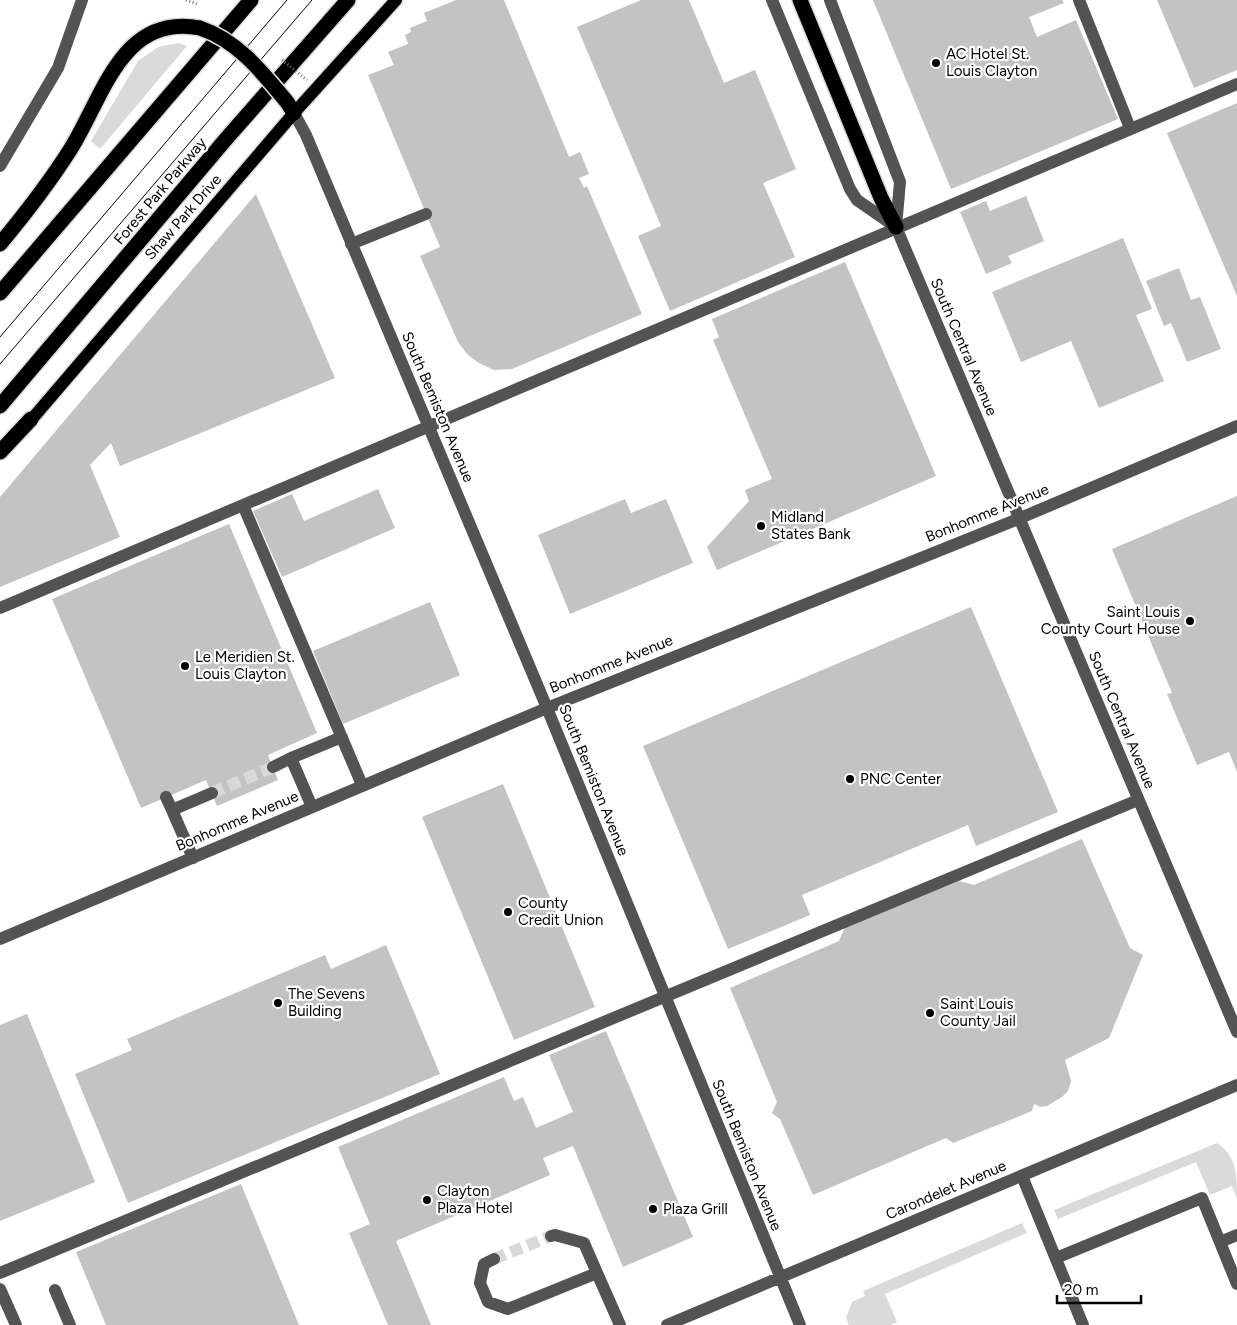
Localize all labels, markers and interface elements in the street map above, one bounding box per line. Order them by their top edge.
place label: AC Hotel St. Louis Clayton [946,45,1037,80]
marker: AC Hotel St. Louis Clayton [930,57,942,69]
street label: Forest Park Parkway [110,134,210,248]
street label: Shaw Park Drive [141,171,225,263]
street label: South Central Avenue [927,276,1001,418]
street label: South Bemiston Avenue [398,329,478,485]
street label: Bonhomme Avenue [923,480,1051,546]
place label: Midland States Bank [771,508,851,543]
marker: Midland States Bank [755,520,767,532]
place label: Saint Louis County Court House [1041,603,1180,638]
marker: Saint Louis County Court House [1184,615,1196,627]
street label: Bonhomme Avenue [547,631,675,697]
place label: Le Meridien St. Louis Clayton [195,648,295,683]
street label: South Central Avenue [1085,649,1159,791]
marker: Le Meridien St. Louis Clayton [179,660,191,672]
street label: South Bemiston Avenue [555,702,633,858]
place label: PNC Center [860,770,941,788]
marker: PNC Center [844,773,856,785]
street label: Bonhomme Avenue [173,787,301,855]
place label: County Credit Union [518,894,603,929]
marker: County Credit Union [502,906,514,918]
place label: The Sevens Building [288,985,365,1020]
place label: Saint Louis County Jail [940,995,1016,1030]
marker: The Sevens Building [272,997,284,1009]
marker: Saint Louis County Jail [924,1007,936,1019]
street label: South Bemiston Avenue [708,1077,786,1233]
street label: Carondelet Avenue [883,1156,1009,1224]
place label: Clayton Plaza Hotel [437,1182,512,1217]
marker: Clayton Plaza Hotel [421,1194,433,1206]
place label: Plaza Grill [663,1200,728,1218]
marker: Plaza Grill [647,1203,659,1215]
scale bar [1057,1272,1141,1304]
text: 20 m [1064,1281,1098,1299]

